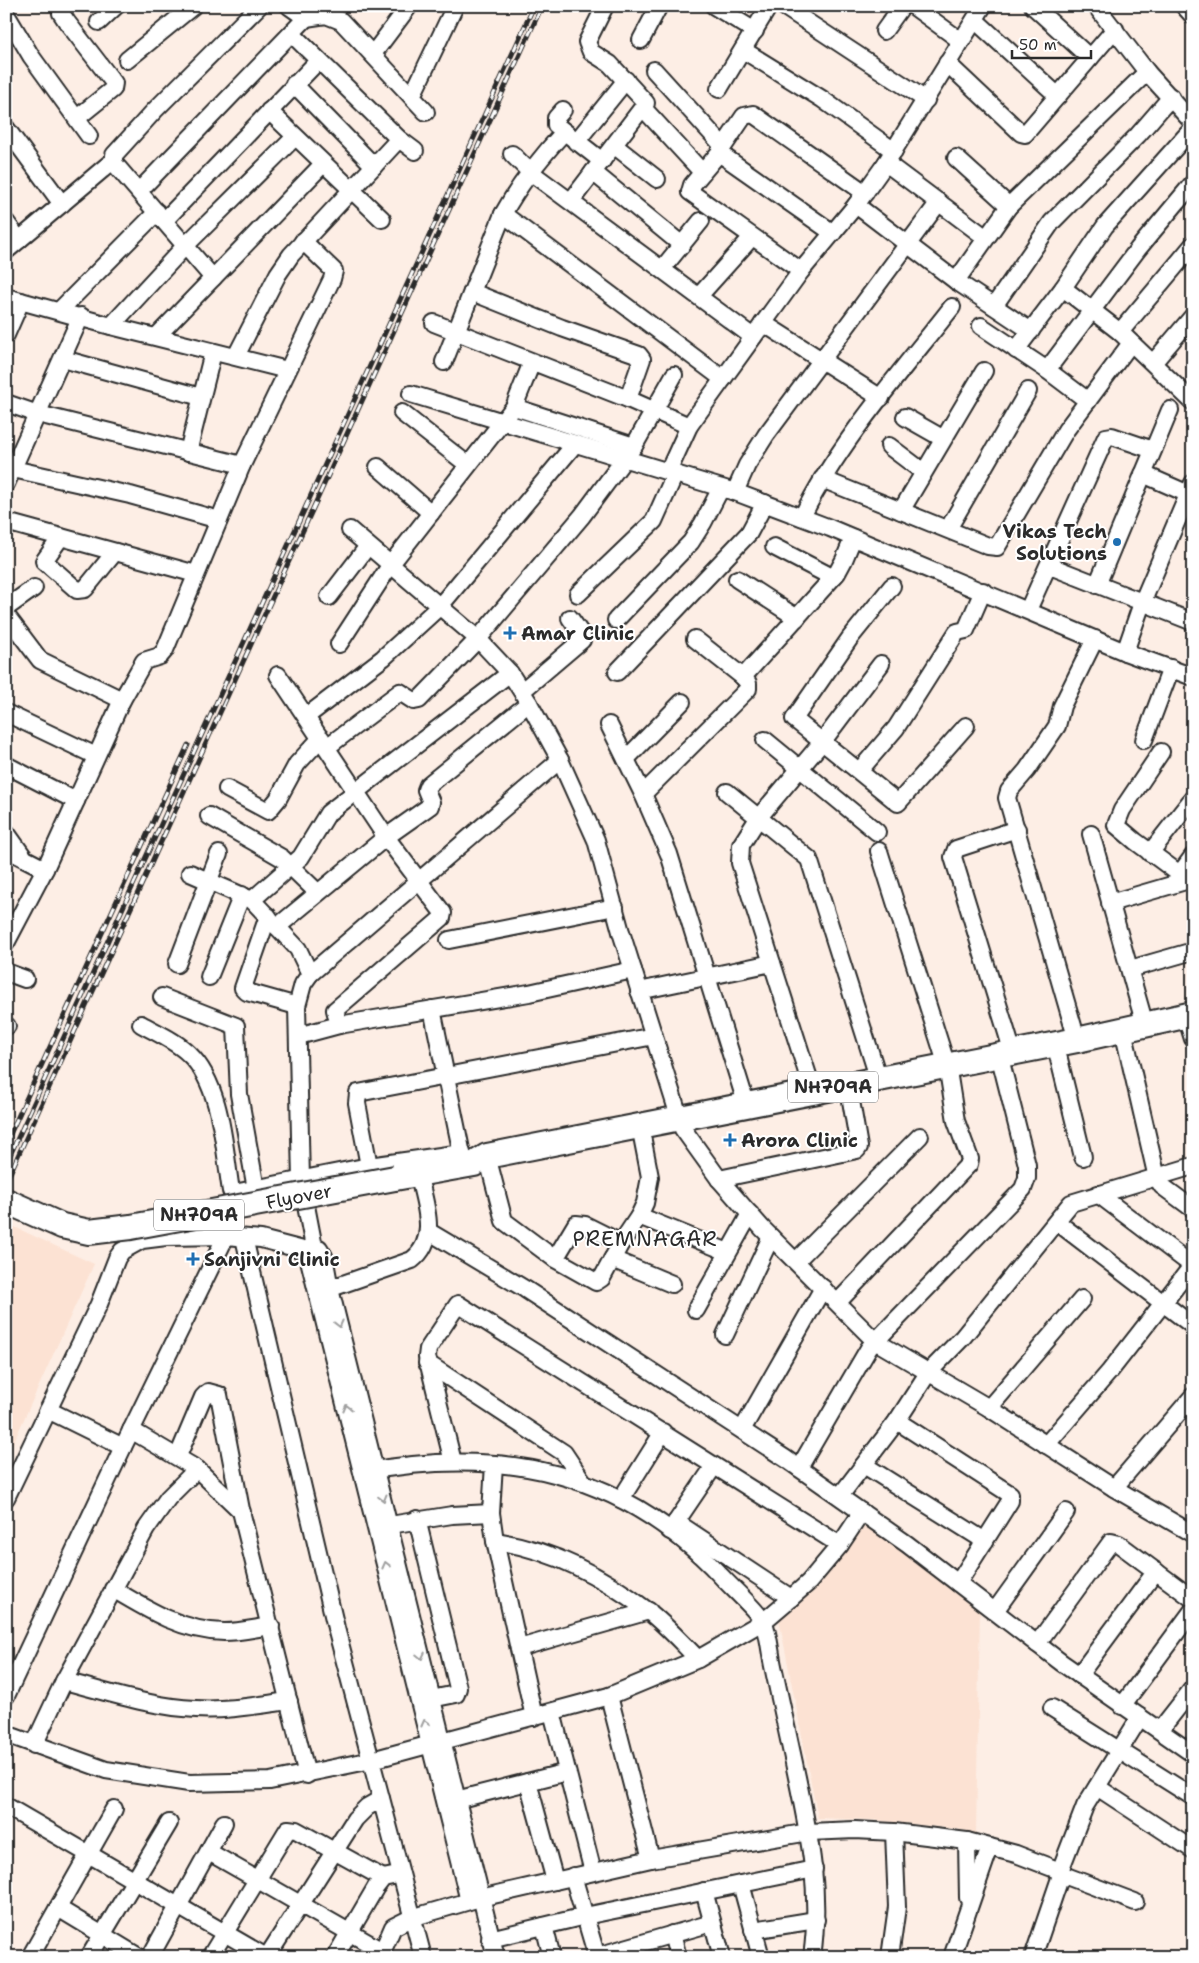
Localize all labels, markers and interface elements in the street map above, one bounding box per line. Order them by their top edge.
scale bar [1012,28,1090,60]
text: 50 m [1019,35,1057,55]
place label: Vikas Tech Solutions [1003,519,1107,566]
marker: Vikas Tech Solutions [1111,536,1123,548]
place label: Amar Clinic [521,621,634,646]
marker: Amar Clinic [503,626,517,640]
road number: NH709A [788,1072,878,1102]
place label: Arora Clinic [741,1128,858,1153]
marker: Arora Clinic [723,1133,737,1147]
street label: Flyover [264,1178,334,1215]
road number: NH709A [154,1200,244,1230]
district label: PREMNAGAR [572,1225,718,1253]
place label: Sanjivni Clinic [204,1247,340,1272]
marker: Sanjivni Clinic [186,1252,200,1266]
one-way arrow [333,1319,344,1328]
one-way arrow [342,1404,352,1412]
one-way arrow [377,1494,387,1502]
one-way arrow [381,1561,392,1570]
one-way arrow [415,1652,426,1661]
one-way arrow [420,1719,431,1728]

